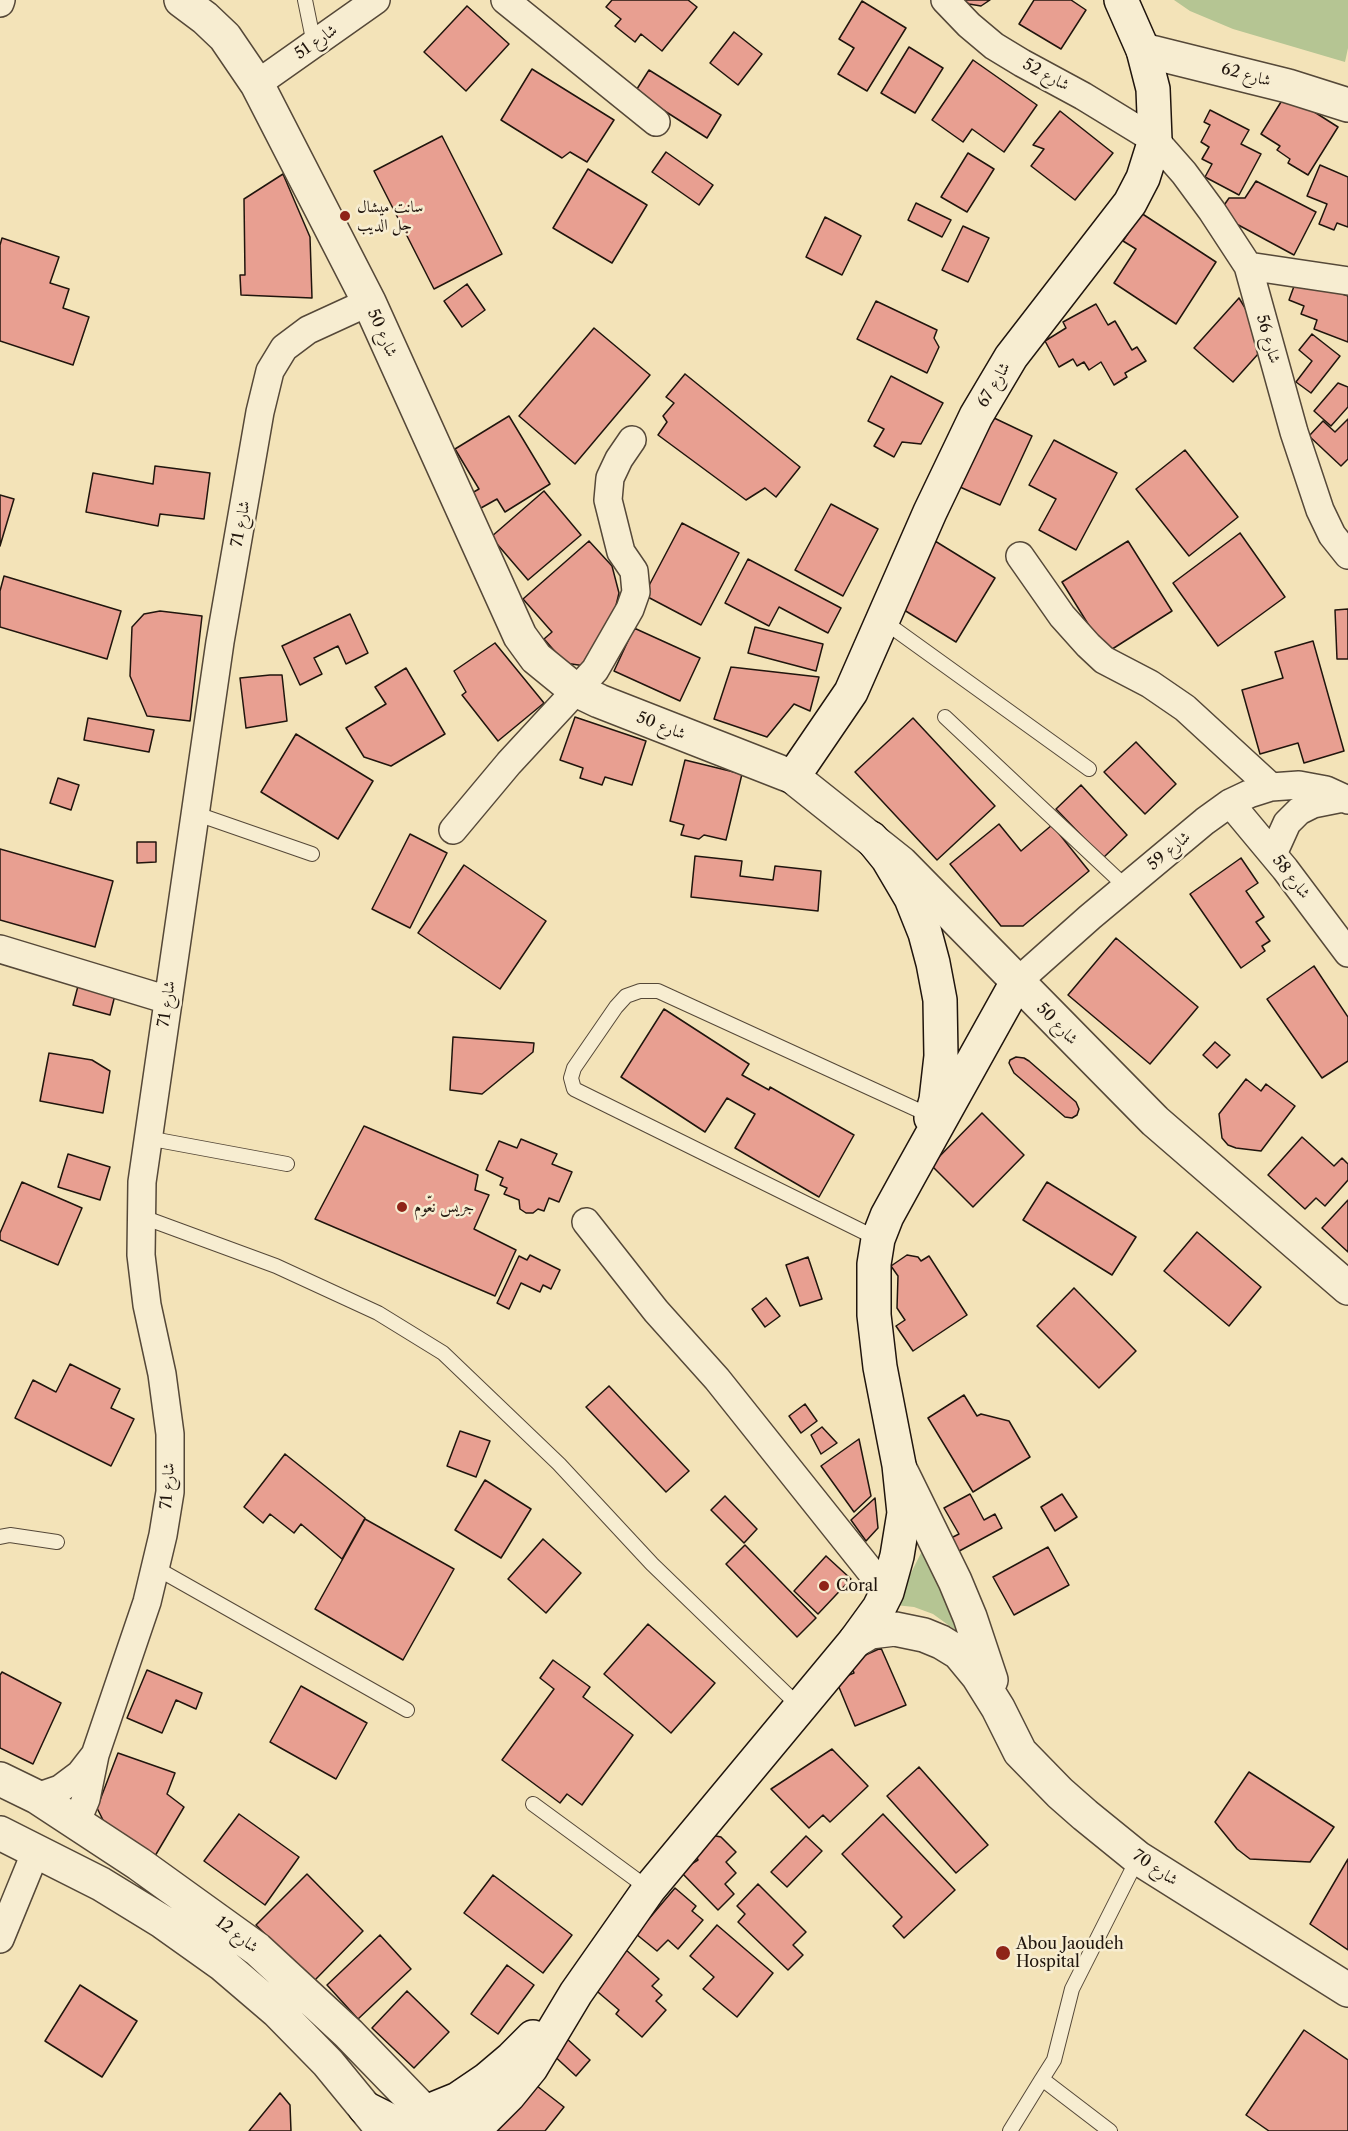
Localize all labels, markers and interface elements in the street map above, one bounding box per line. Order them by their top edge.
street label: شارع 51 [291,21,341,63]
street label: شارع 52 [1019,55,1073,95]
street label: شارع 62 [1219,59,1273,91]
place label: سانت ميشال جل الديب [357,197,423,235]
marker: سانت ميشال جل الديب [338,209,352,223]
street label: شارع 50 [363,306,401,360]
street label: شارع 56 [1252,312,1284,366]
street label: شارع 67 [973,359,1015,411]
street label: شارع 71 [227,499,255,549]
street label: شارع 50 [634,708,688,744]
street label: شارع 59 [1144,828,1194,874]
street label: شارع 58 [1268,851,1314,903]
street label: شارع 71 [154,980,180,1028]
street label: شارع 50 [1032,999,1082,1049]
place label: جريس نعّوم [414,1197,474,1217]
marker: جريس نعّوم [395,1200,409,1214]
street label: شارع 71 [157,1462,179,1510]
place label: Coral [836,1576,878,1596]
marker: Coral [817,1579,831,1593]
street label: شارع 70 [1129,1846,1181,1890]
street label: شارع 12 [212,1913,262,1957]
place label: Abou Jaoudeh Hospital [1016,1934,1124,1972]
marker: Abou Jaoudeh Hospital [994,1944,1012,1962]

